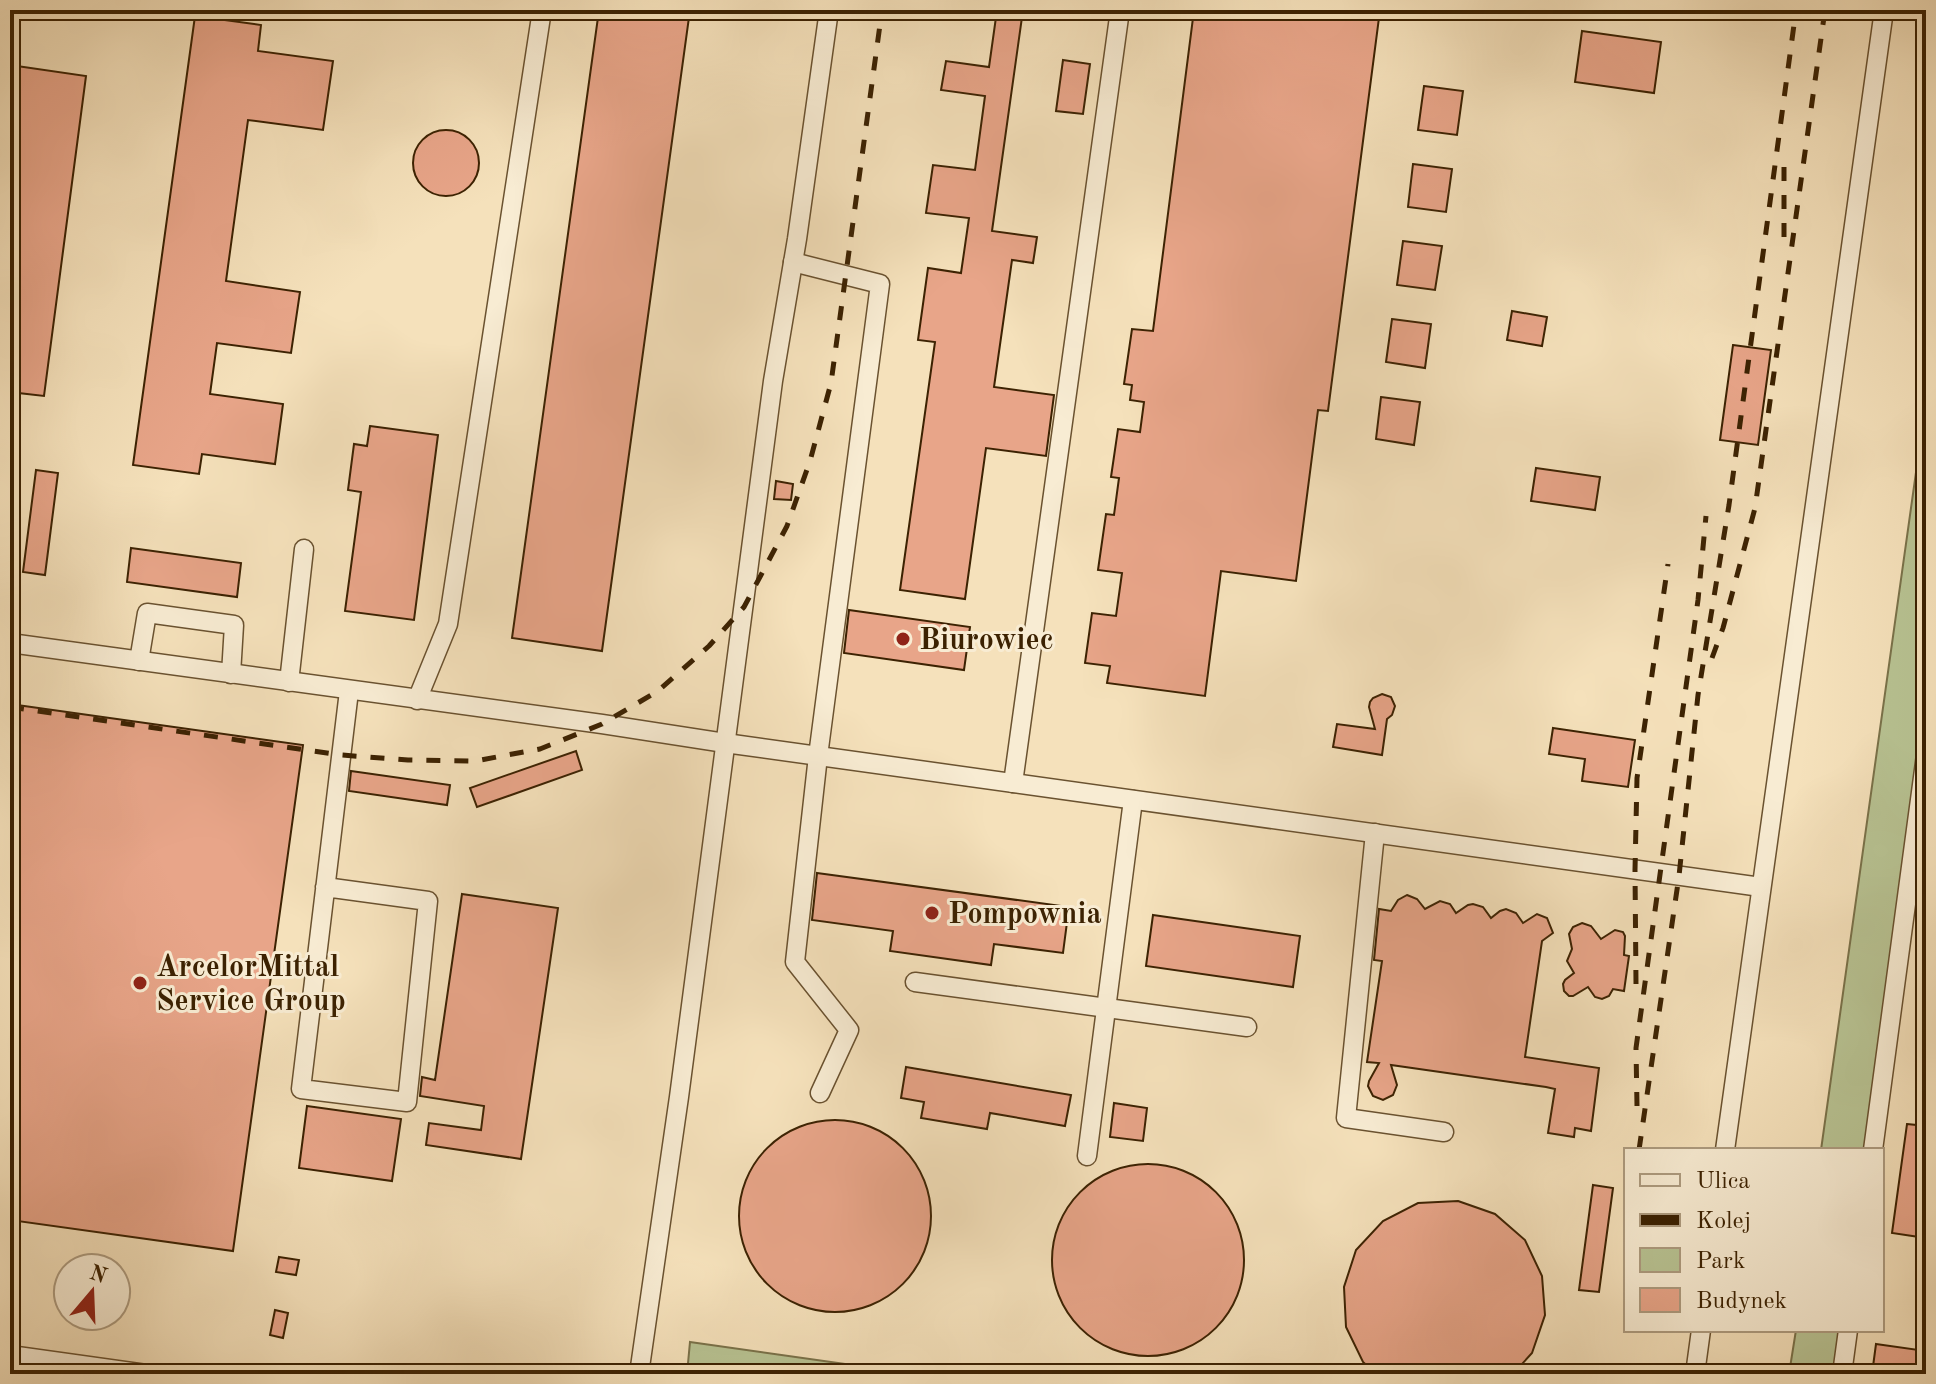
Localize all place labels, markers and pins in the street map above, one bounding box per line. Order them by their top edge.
place label: Biurowiec [919,626,1054,656]
marker: Biurowiec [894,630,912,648]
place label: Pompownia [948,900,1102,930]
marker: Pompownia [923,904,941,922]
place label: ArcelorMittal Service Group [156,953,346,1017]
marker: ArcelorMittal Service Group [131,974,149,992]

